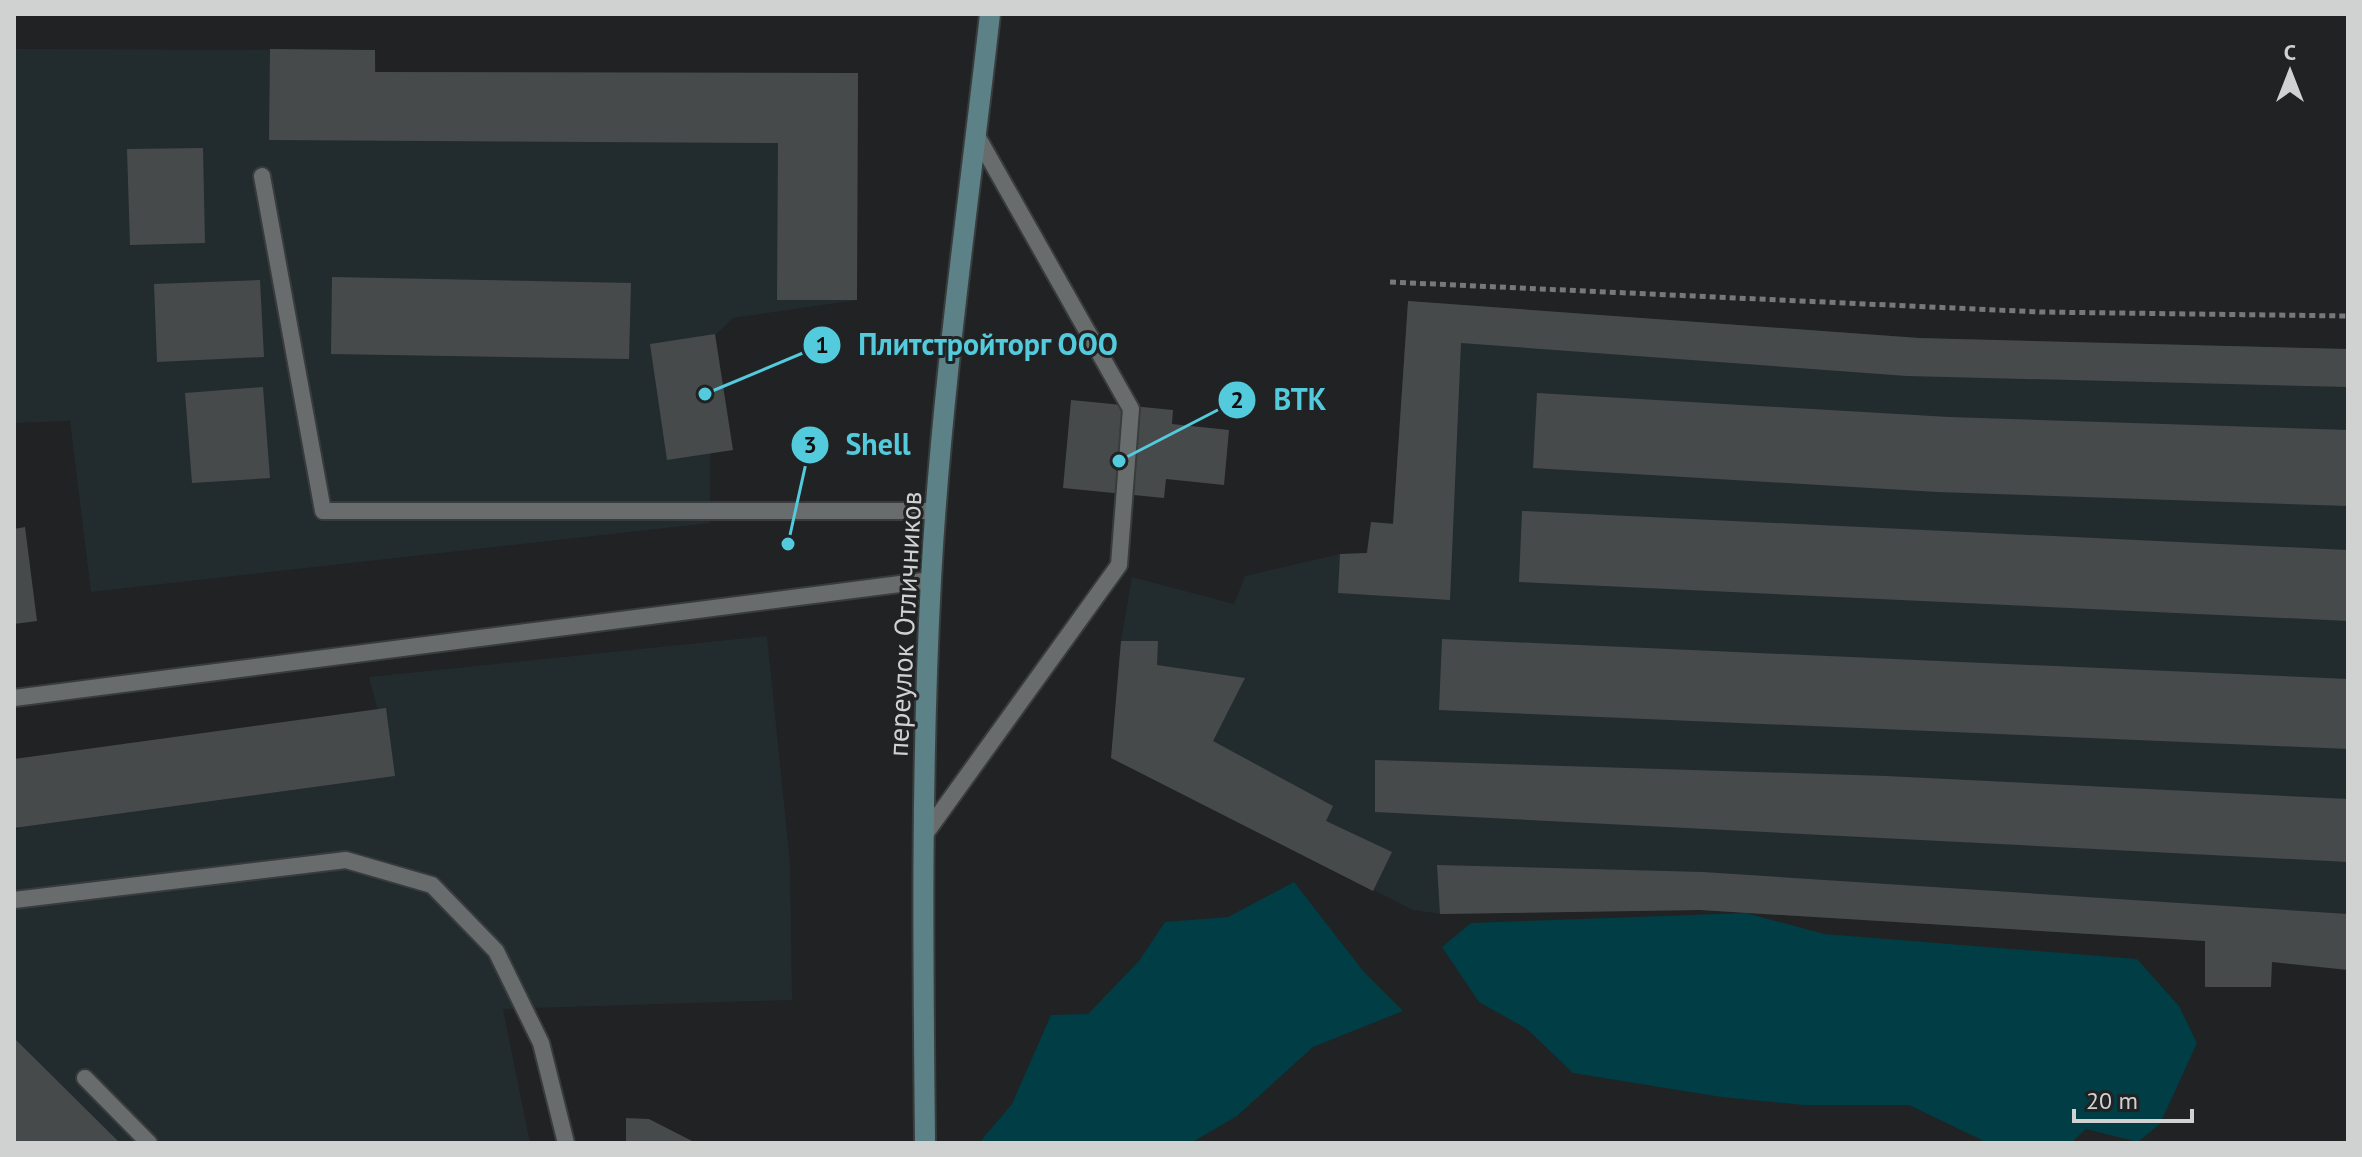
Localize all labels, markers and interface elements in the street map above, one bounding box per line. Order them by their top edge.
north arrow [2250,32,2330,112]
text: С [2284,38,2296,66]
callout: Плитстройторг ООО [802,318,1135,372]
text: Плитстройторг ООО [858,324,1118,363]
text: 1 [815,329,829,360]
callout: ВТК [1217,373,1342,427]
text: ВТК [1274,379,1327,418]
text: 2 [1230,384,1244,415]
callout: Shell [790,418,927,472]
text: Shell [845,424,911,463]
text: 3 [803,429,817,460]
street label: переулок Отличников [879,490,929,758]
scale bar [2074,1073,2192,1123]
text: 20 m [2086,1085,2138,1116]

